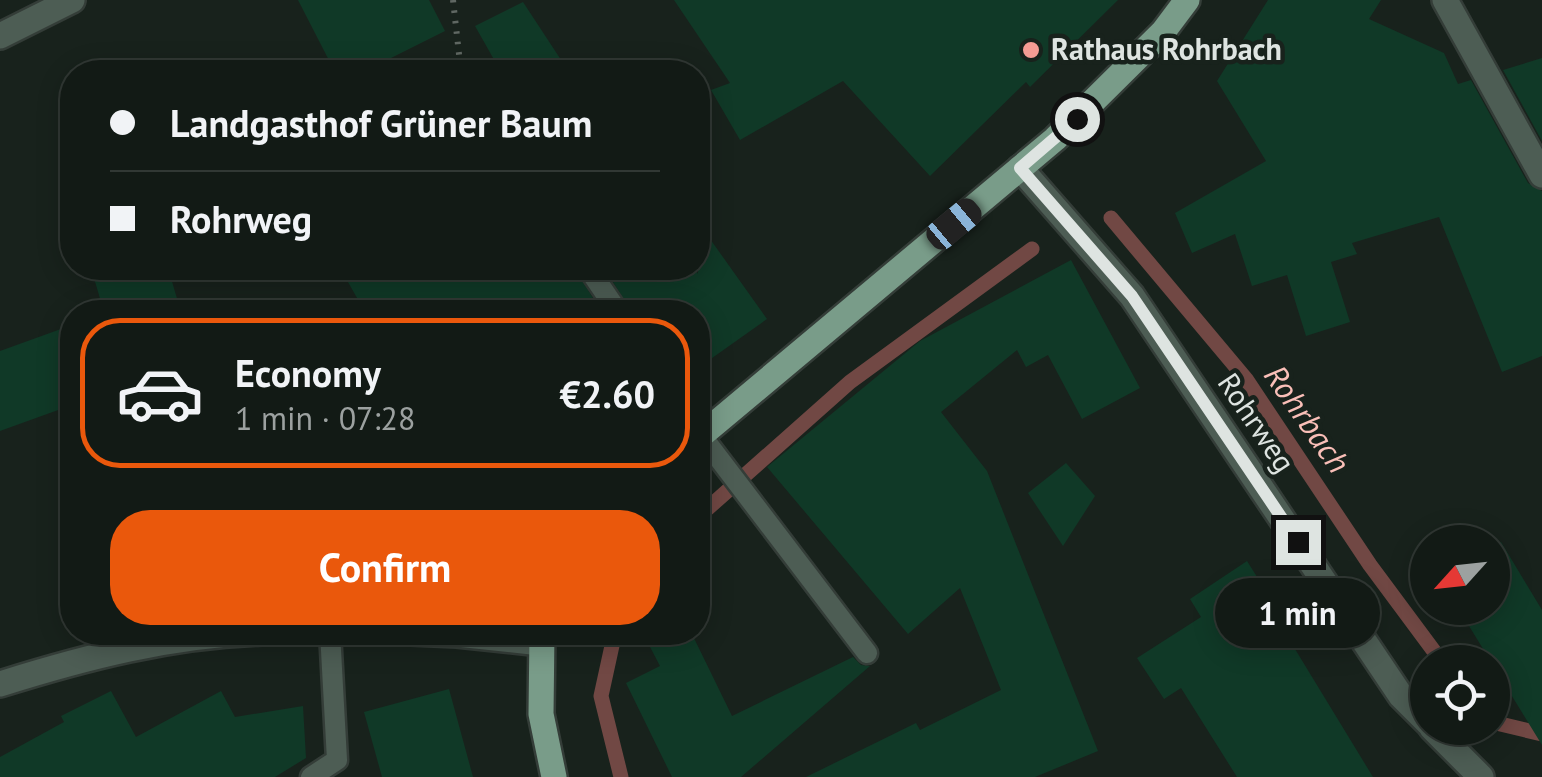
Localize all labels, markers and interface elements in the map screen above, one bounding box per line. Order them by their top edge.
place label: Rathaus Rohrbach [1051,29,1282,68]
marker: Rathaus Rohrbach [1020,39,1042,61]
route start [1055,97,1100,142]
text: Landgasthof Grüner Baum [170,98,592,147]
car [921,193,987,255]
text: Rohrweg [170,194,312,243]
icon: car [115,348,205,438]
text: Economy [235,348,381,397]
water label: Rohrbach [1255,356,1360,481]
street label: Rohrweg [1210,365,1305,479]
text: €2.60 [559,369,655,418]
text: 1 min · 07:28 [235,397,415,439]
button: Confirm [110,510,660,625]
route end [1276,520,1321,565]
north arrow [1410,525,1510,625]
map controls [1410,525,1510,745]
callout: 1 min [1216,577,1380,647]
text: 1 min [1258,592,1337,634]
button: locate [1410,645,1510,745]

